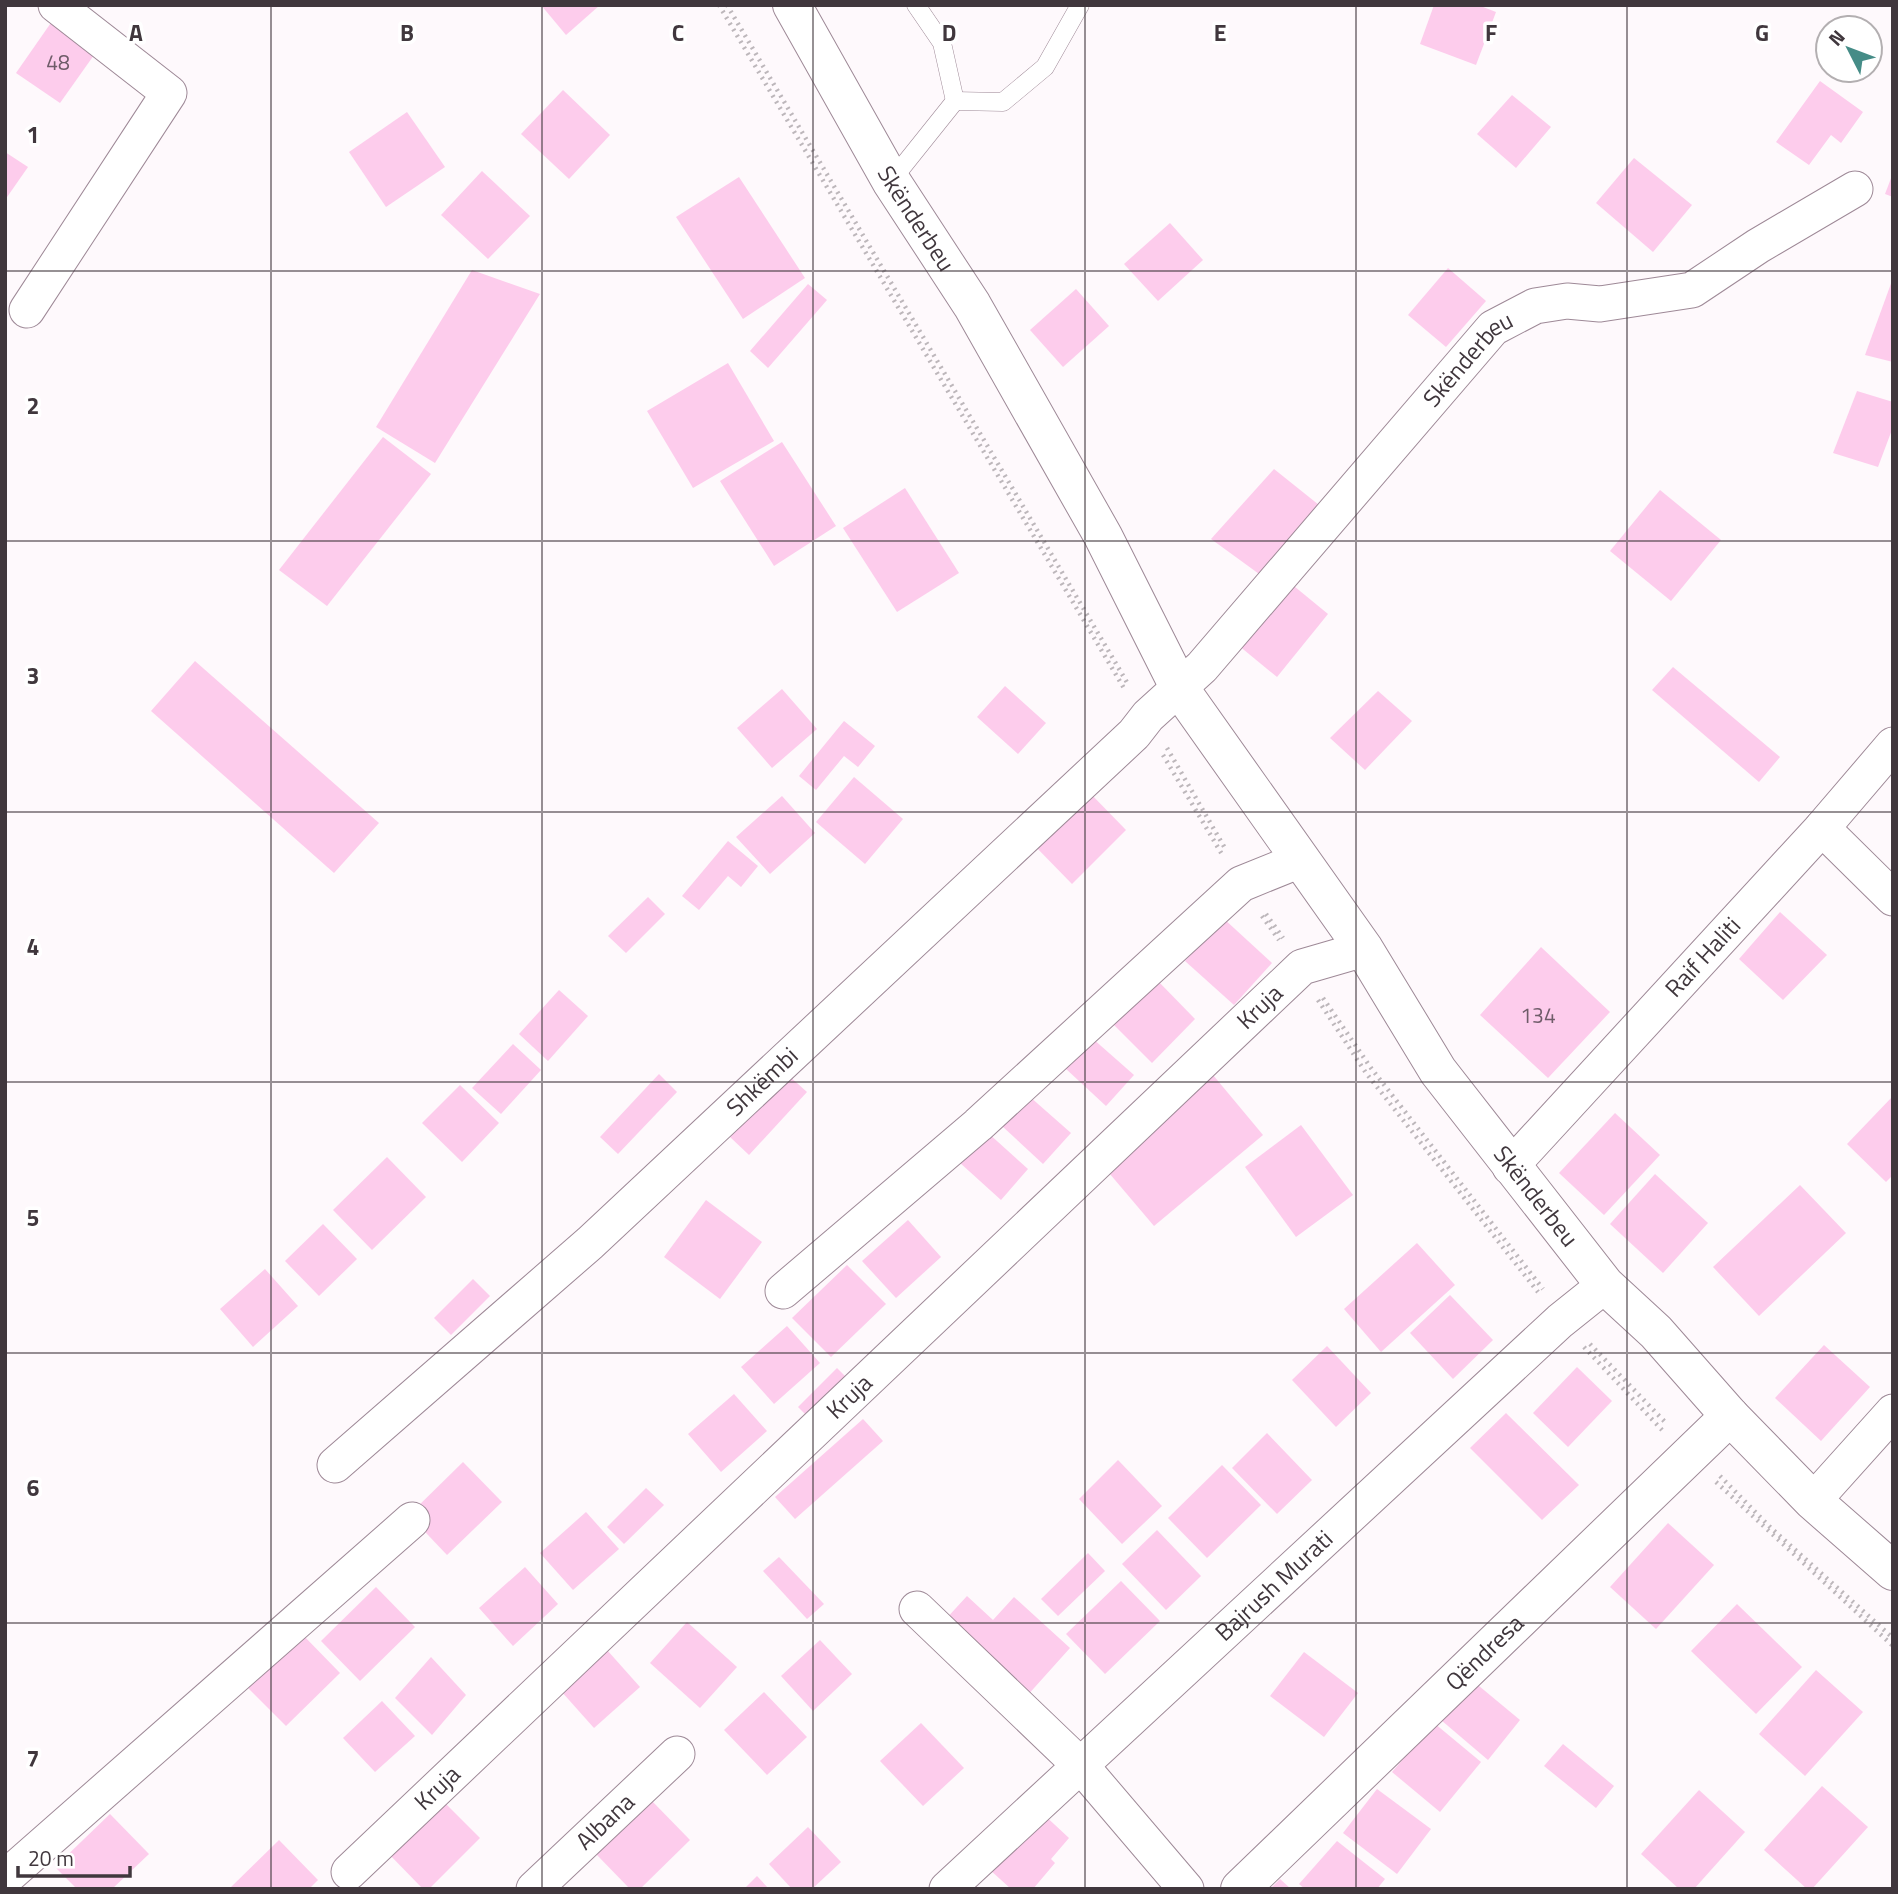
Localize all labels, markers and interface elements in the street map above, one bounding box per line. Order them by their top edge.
north arrow [1814,14,1884,84]
text: A [129,15,143,50]
text: B [400,15,414,50]
text: C [672,15,684,50]
text: D [942,15,956,50]
text: E [1214,15,1226,50]
text: F [1485,15,1497,50]
text: G [1755,15,1769,50]
text: N [1821,23,1851,52]
house number: 48 [46,46,70,78]
text: 1 [27,117,39,152]
street label: Skënderbeu [869,159,964,278]
street label: Skënderbeu [1414,302,1519,415]
text: 2 [27,388,39,423]
text: 3 [27,658,39,693]
street label: Raif Haliti [1656,908,1749,1005]
text: 4 [27,929,39,964]
street label: Kruja [1228,975,1290,1037]
house number: 134 [1520,999,1556,1031]
street label: Shkëmbi [717,1038,806,1124]
street label: Skënderbeu [1485,1137,1588,1254]
text: 5 [27,1200,39,1235]
street label: Kruja [817,1365,880,1427]
text: 6 [27,1470,40,1505]
street label: Bajrush Murati [1206,1521,1341,1649]
street label: Qëndresa [1437,1606,1531,1699]
text: 7 [27,1741,39,1776]
street label: Kruja [406,1756,468,1818]
street label: Albana [567,1784,642,1858]
scale bar [18,1834,130,1878]
text: 20 m [28,1842,74,1874]

